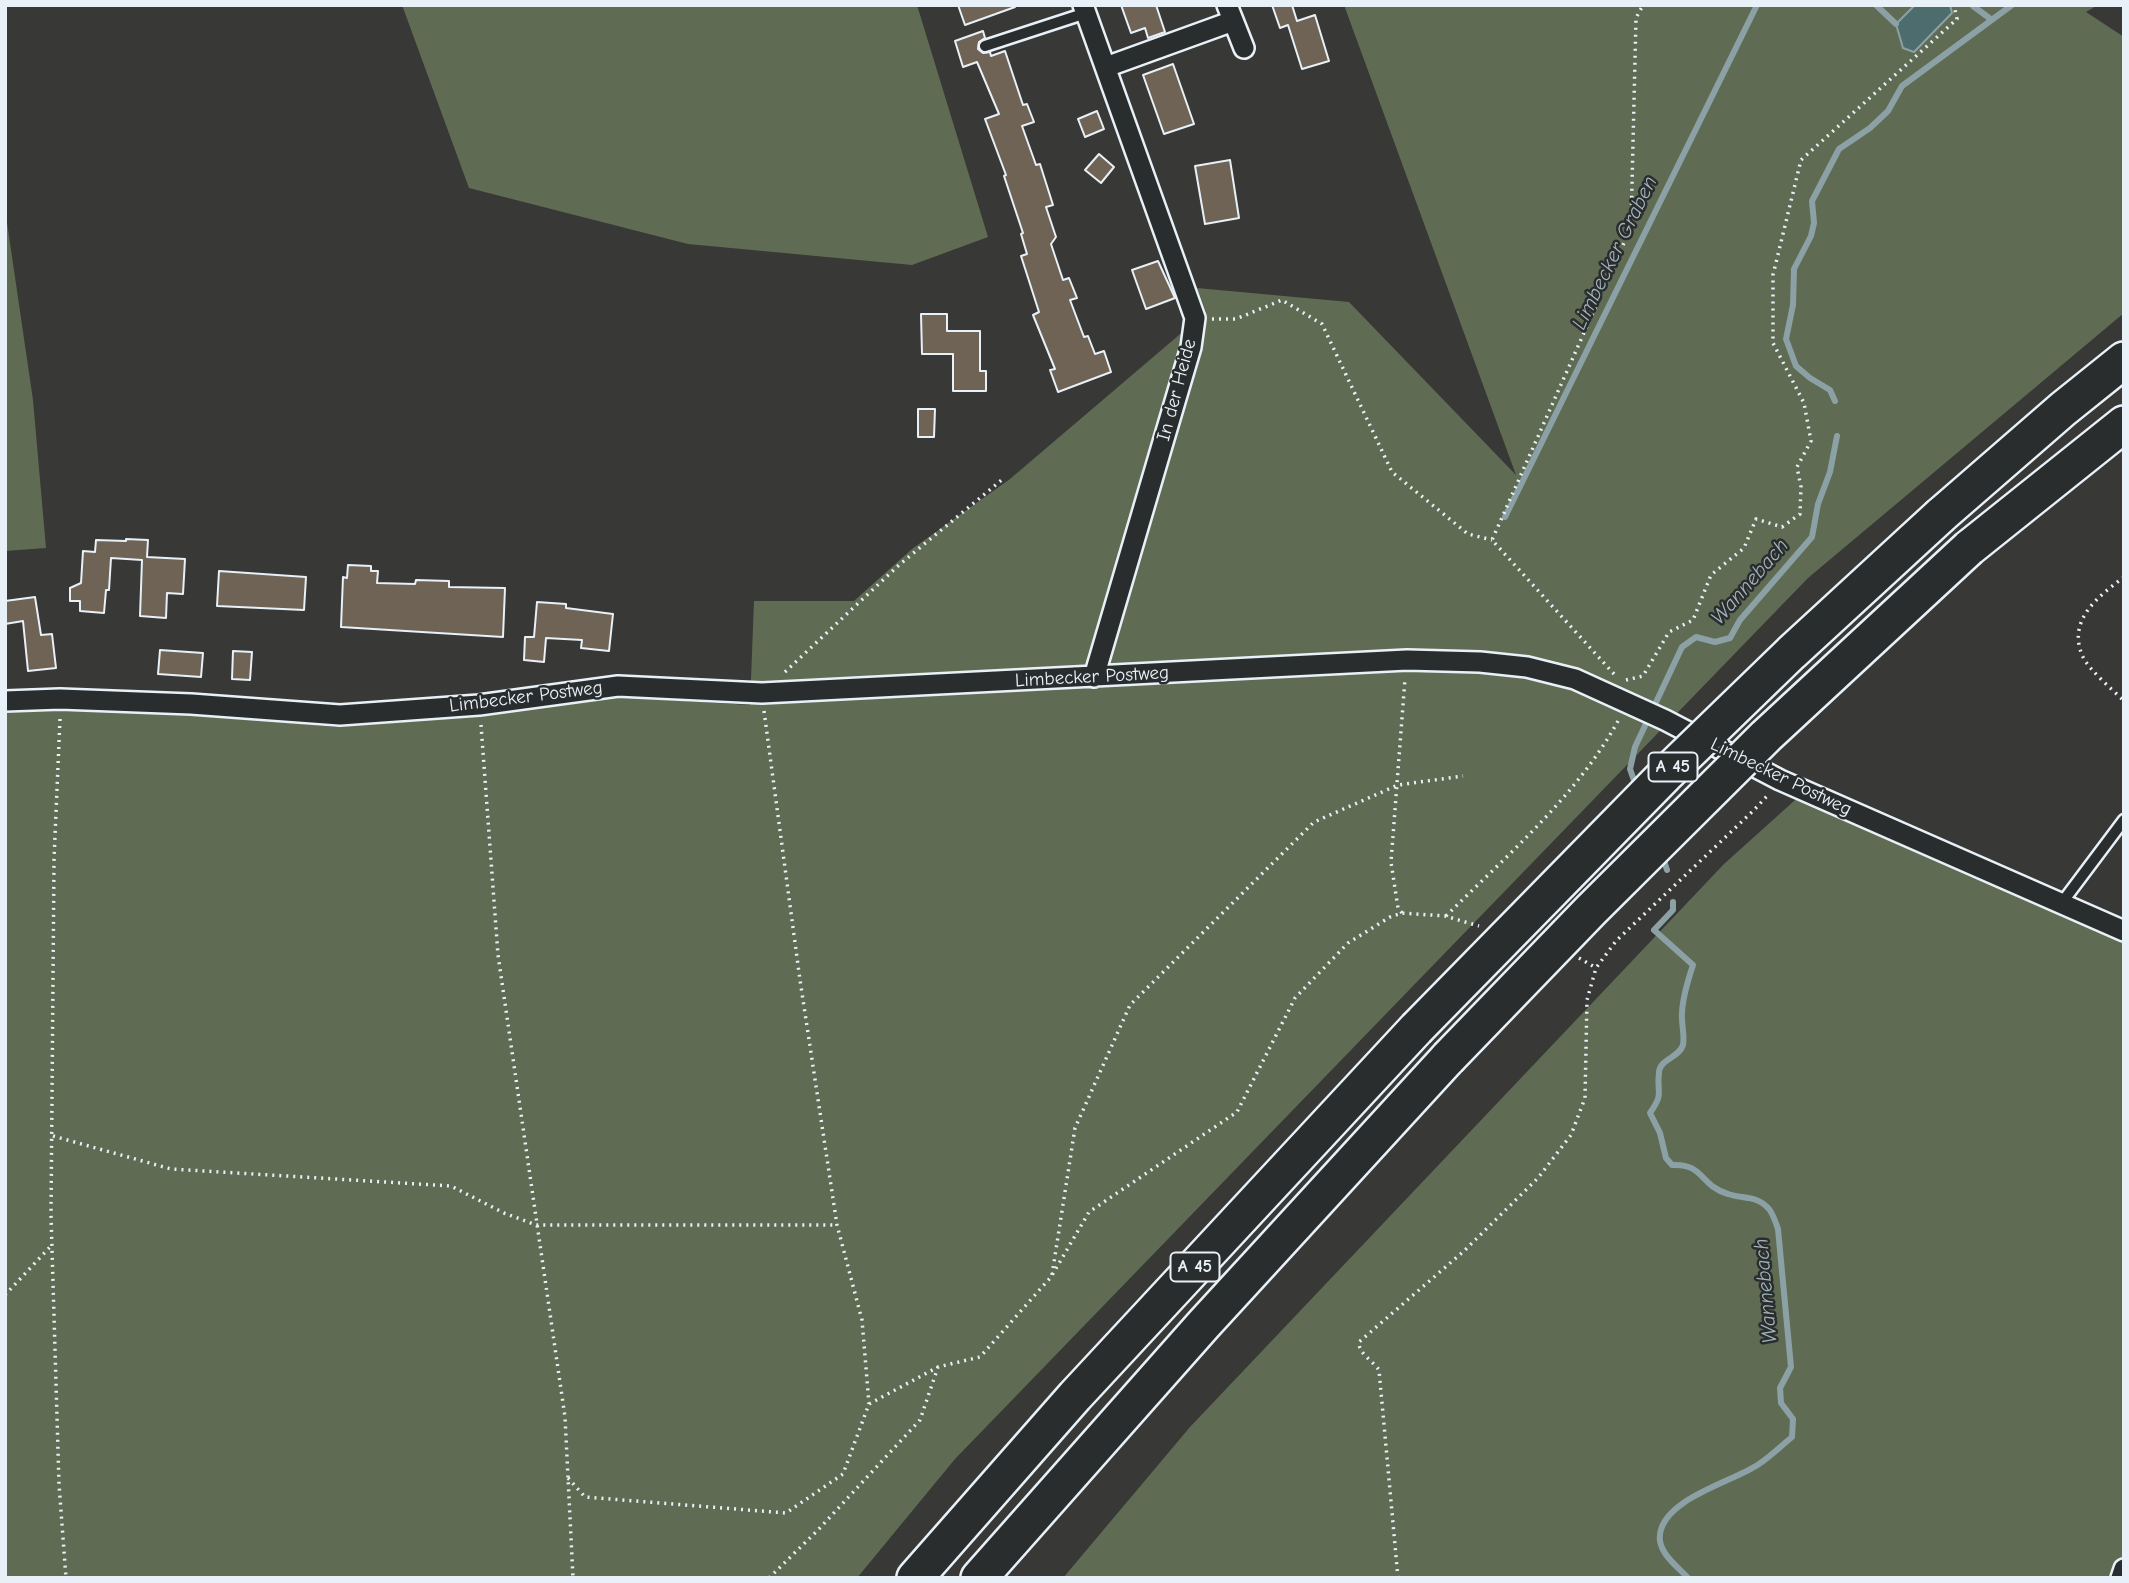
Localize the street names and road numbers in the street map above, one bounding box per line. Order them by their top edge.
street label: In der Heide [1152,336,1202,444]
street label: Limbecker Postweg [1014,662,1170,692]
street label: Limbecker Postweg [448,676,604,718]
street label: Limbecker Postweg [1707,733,1855,821]
road number: A 45 [1648,752,1698,782]
road number: A 45 [1170,1252,1220,1282]

